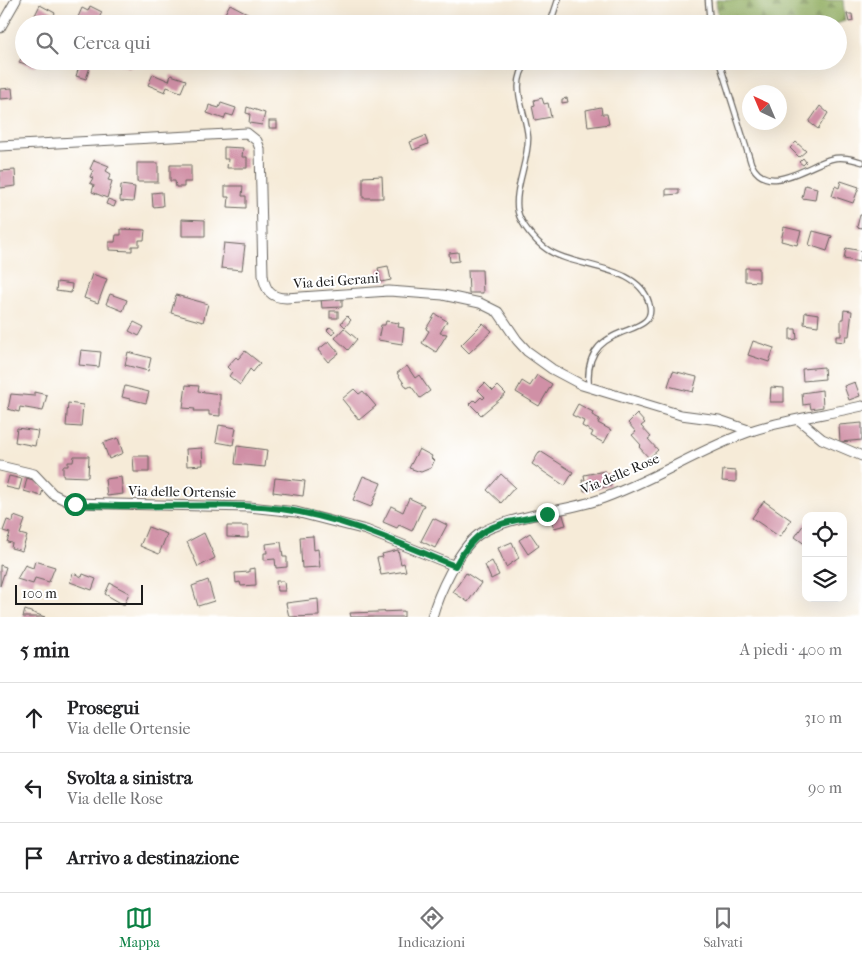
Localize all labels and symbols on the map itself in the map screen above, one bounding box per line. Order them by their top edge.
north arrow [742,85,787,130]
street label: Via dei Gerani [292,270,379,293]
street label: Via delle Rose [577,450,662,499]
street label: Via delle Ortensie [127,483,236,501]
route start [64,493,87,516]
route end [536,503,559,526]
scale bar [15,582,142,605]

